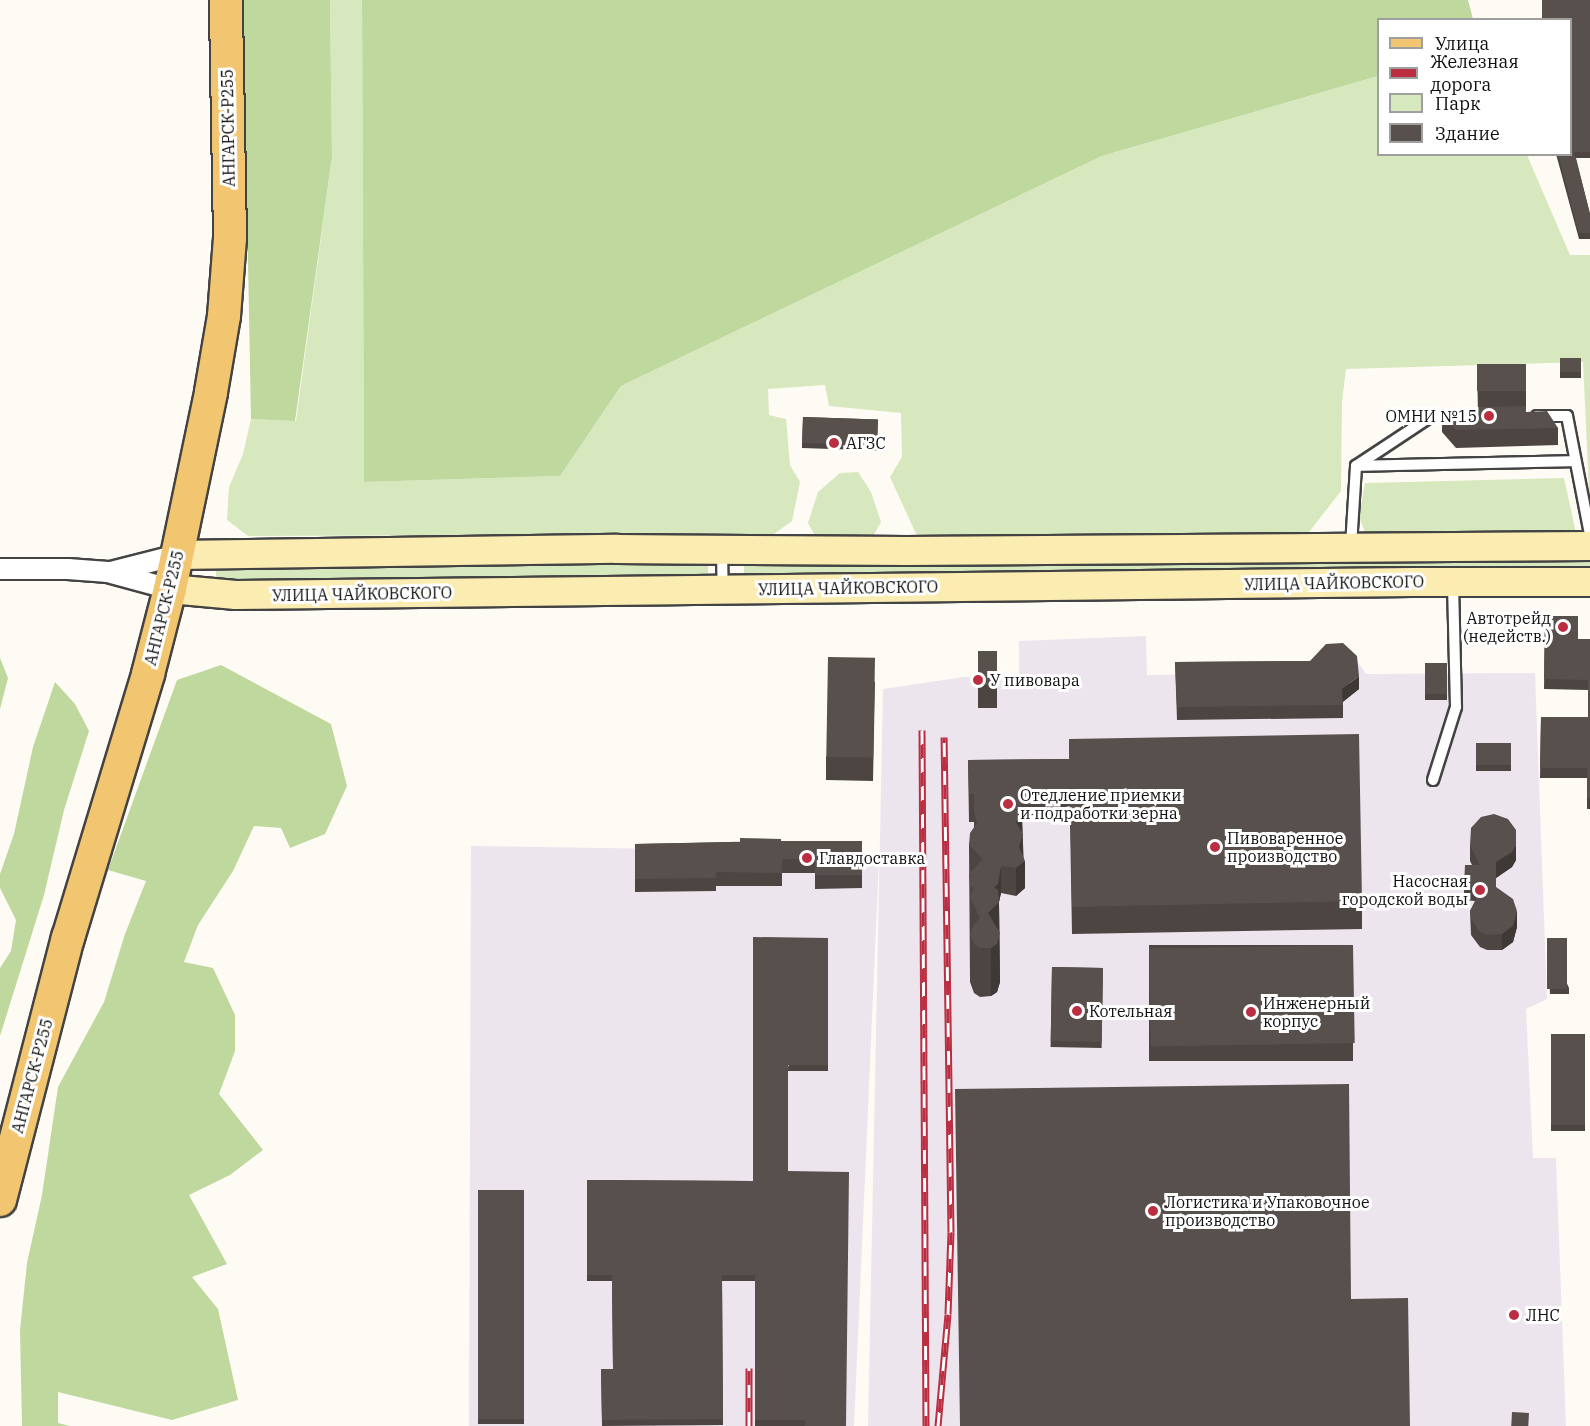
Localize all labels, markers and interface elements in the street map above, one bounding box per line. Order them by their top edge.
legend [1377,18,1572,156]
text: Улица [1435,32,1489,55]
text: Железная дорога [1430,50,1519,96]
street label: АНГАРСК-Р255 [217,69,239,187]
text: Парк [1435,92,1481,115]
text: Здание [1435,122,1500,145]
place label: ОМНИ №15 [1386,406,1477,426]
marker: ОМНИ №15 [1482,409,1496,423]
place label: АГЗС [846,433,886,453]
marker: АГЗС [827,436,841,450]
street label: АНГАРСК-Р255 [140,549,188,667]
street label: УЛИЦА ЧАЙКОВСКОГО [1244,572,1424,594]
street label: УЛИЦА ЧАЙКОВСКОГО [758,577,938,599]
street label: УЛИЦА ЧАЙКОВСКОГО [272,583,452,605]
place label: Автотрейд (недейств.) [1463,608,1551,646]
marker: Автотрейд (недейств.) [1556,620,1570,634]
place label: У пивовара [990,670,1080,690]
marker: У пивовара [971,673,985,687]
place label: Отедление приемки и подработки зерна [1020,785,1181,823]
marker: Отедление приемки и подработки зерна [1001,797,1015,811]
place label: Пивоваренное производство [1227,828,1343,866]
marker: Пивоваренное производство [1208,840,1222,854]
place label: Главдоставка [819,848,925,868]
marker: Главдоставка [800,851,814,865]
place label: Насосная городской воды [1342,871,1468,909]
marker: Насосная городской воды [1473,883,1487,897]
place label: Инженерный корпус [1263,993,1370,1031]
place label: Котельная [1089,1001,1172,1021]
marker: Котельная [1070,1004,1084,1018]
marker: Инженерный корпус [1244,1005,1258,1019]
street label: АНГАРСК-Р255 [7,1017,57,1135]
place label: Логистика и Упаковочное производство [1165,1192,1370,1230]
marker: Логистика и Упаковочное производство [1146,1204,1160,1218]
place label: ЛНС [1526,1305,1560,1325]
marker: ЛНС [1507,1308,1521,1322]

